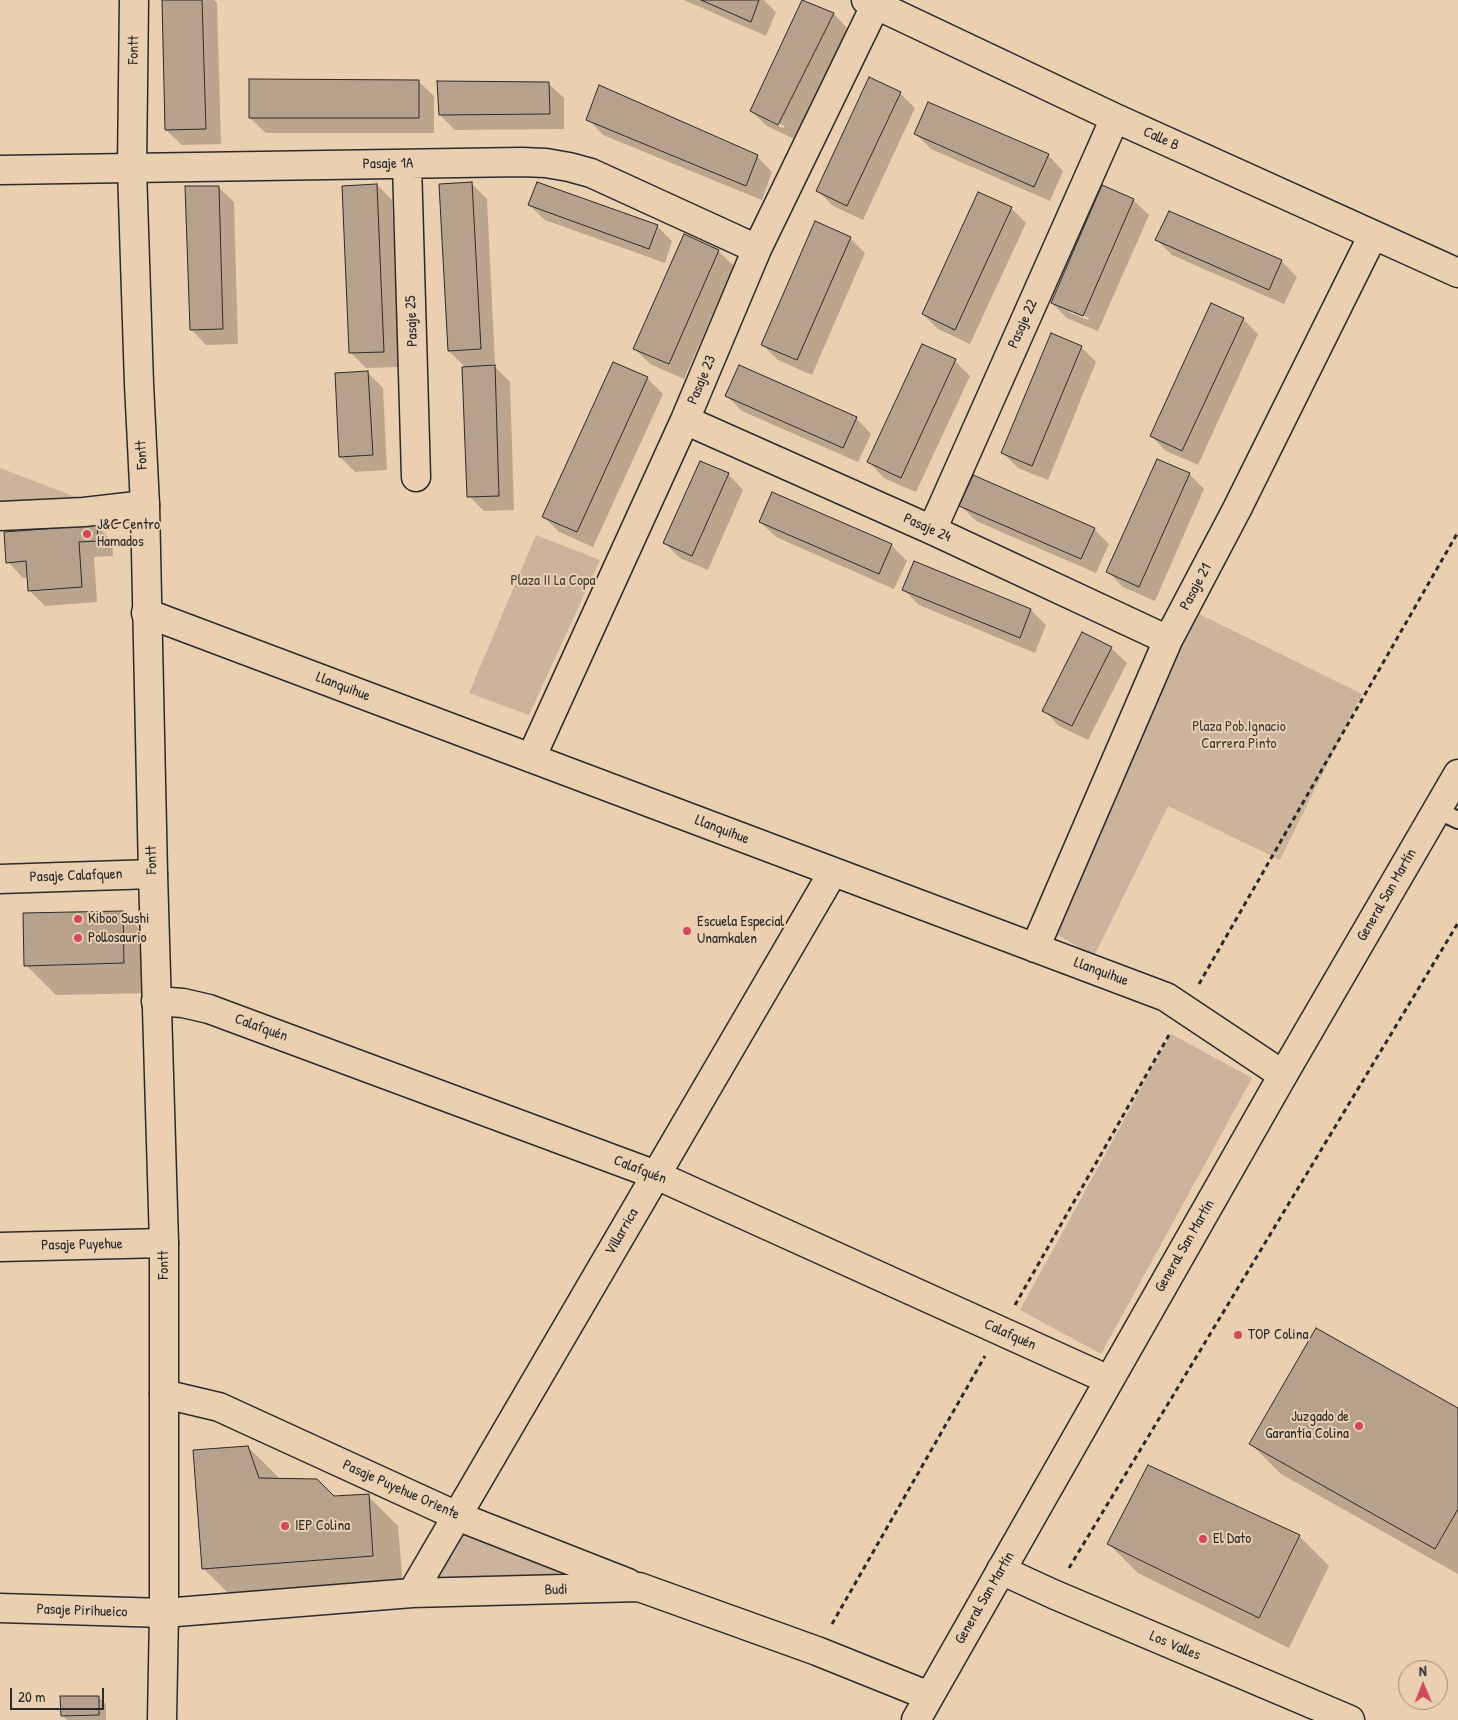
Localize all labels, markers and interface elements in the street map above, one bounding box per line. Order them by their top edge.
street label: Fontt [125,35,143,65]
street label: Calle B [1140,123,1182,155]
street label: Pasaje 1A [363,155,413,173]
street label: Pasaje 25 [402,295,422,347]
street label: Pasaje 22 [1004,297,1042,351]
street label: Pasaje 23 [684,353,720,407]
street label: Fontt [132,440,152,470]
street label: Pasaje 24 [900,510,954,546]
place label: J&C Centro Hamados [97,516,160,551]
marker: J&C Centro Hamados [81,528,93,540]
street label: Pasaje 21 [1176,561,1216,613]
park label: Plaza II La Copa [511,572,595,590]
street label: Llanquihue [313,668,373,706]
park label: Plaza Pob.Ignacio Carrera Pinto [1192,718,1286,753]
street label: Llanquihue [692,811,752,849]
street label: Fontt [143,845,161,875]
street label: General San Martín [1353,846,1421,944]
street label: Pasaje Calafquen [29,865,123,887]
place label: Kiboo Sushi [88,910,149,928]
marker: Kiboo Sushi [72,913,84,925]
place label: Escuela Especial Unamkalen [697,913,784,948]
marker: Escuela Especial Unamkalen [681,925,693,937]
place label: Pollosaurio [88,929,147,947]
marker: Pollosaurio [72,932,84,944]
street label: Llanquihue [1071,954,1131,990]
street label: Calafquén [232,1010,290,1046]
street label: Calafquén [611,1152,669,1188]
street label: General San Martín [1151,1197,1219,1295]
street label: Villarrica [602,1206,642,1258]
street label: Pasaje Puyehue [41,1235,123,1255]
street label: Fontt [155,1251,173,1279]
street label: Calafquén [981,1316,1039,1354]
place label: TOP Colina [1248,1326,1308,1344]
marker: TOP Colina [1232,1329,1244,1341]
place label: Juzgado de Garantía Colina [1265,1408,1349,1443]
marker: Juzgado de Garantía Colina [1353,1420,1365,1432]
street label: Pasaje Puyehue Oriente [340,1456,462,1524]
place label: IEP Colina [295,1517,350,1535]
marker: IEP Colina [279,1520,291,1532]
place label: El Dato [1213,1530,1251,1548]
marker: El Dato [1197,1533,1209,1545]
street label: General San Martín [951,1549,1019,1647]
street label: Budi [544,1581,568,1599]
street label: Pasaje Pirihueico [36,1600,128,1622]
street label: Los Valles [1147,1627,1203,1665]
north arrow [1398,1660,1448,1710]
text: N [1419,1661,1427,1680]
scale bar [12,1678,106,1710]
text: 20 m [18,1686,45,1707]

